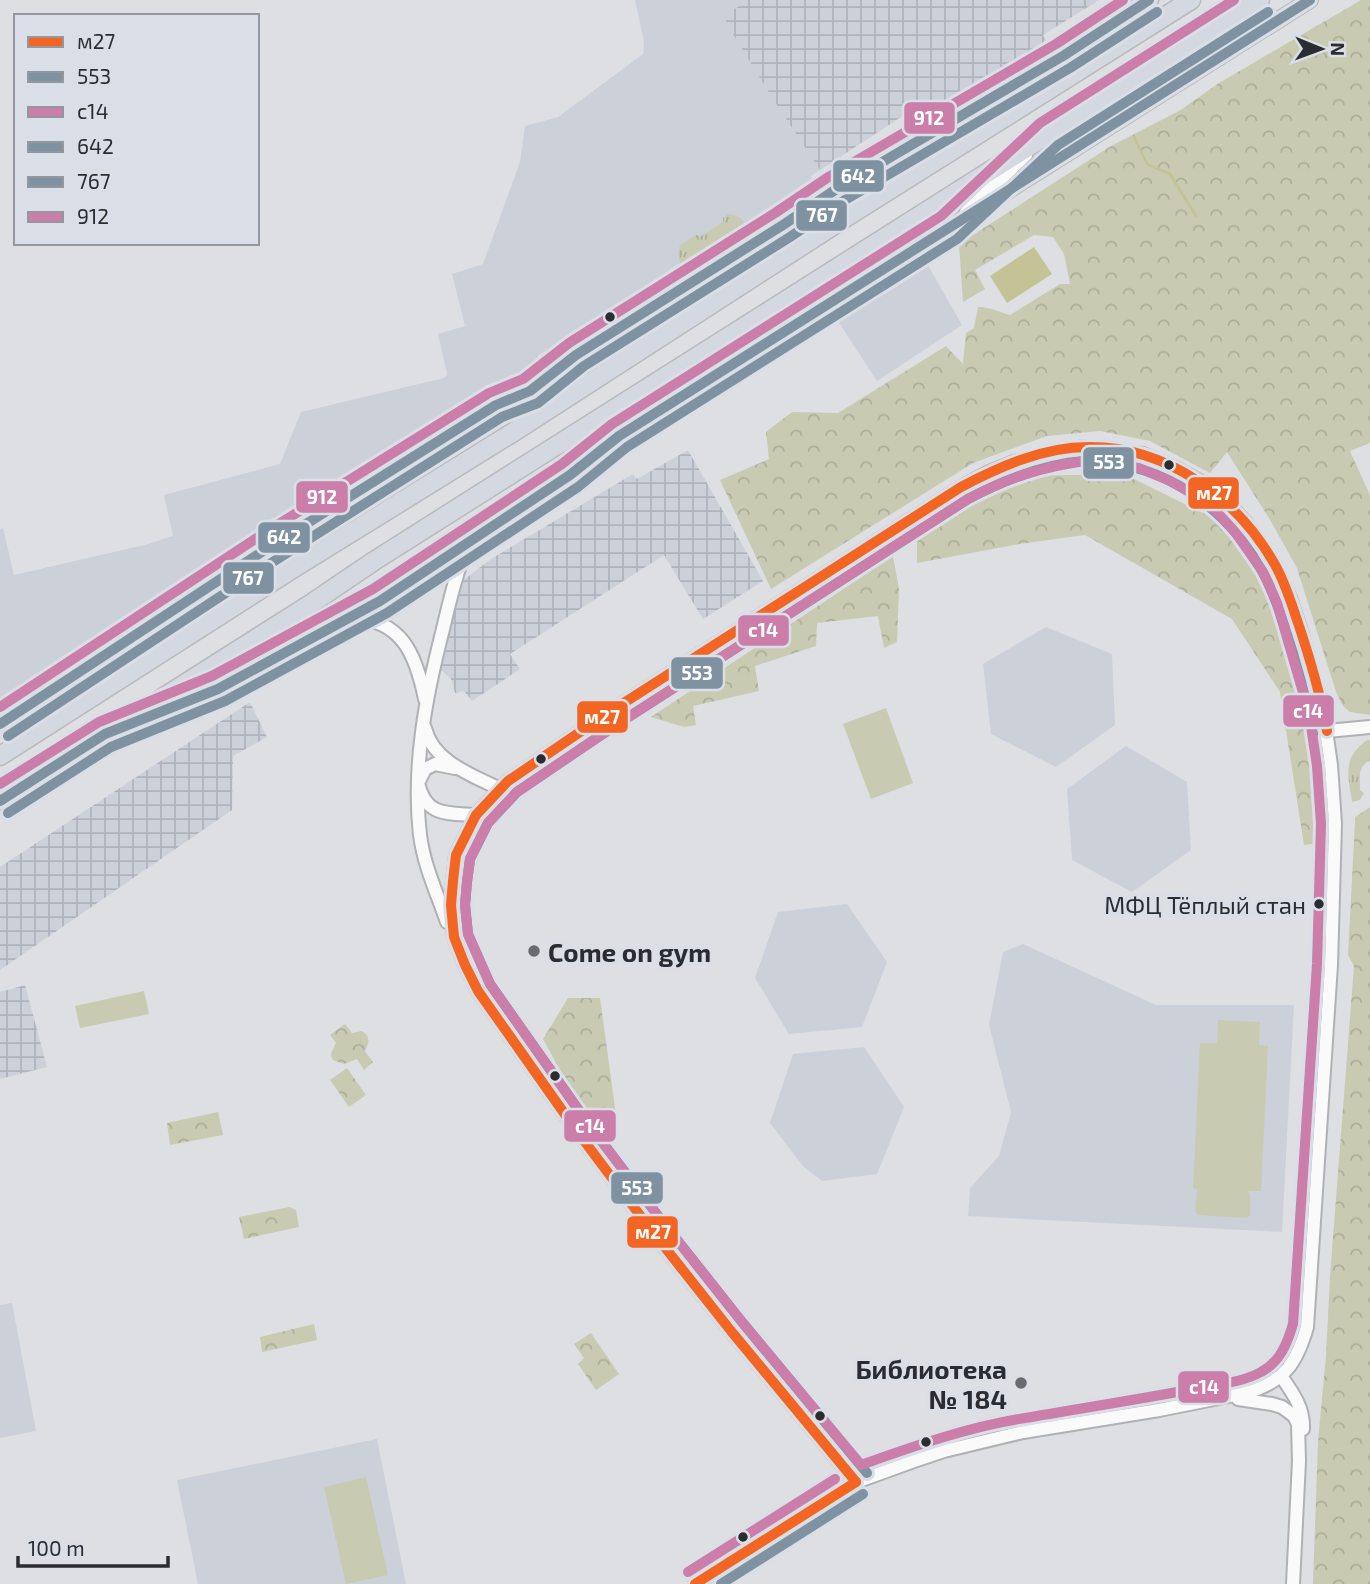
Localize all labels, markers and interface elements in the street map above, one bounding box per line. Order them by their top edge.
legend [14,14,259,245]
north arrow [1286,14,1356,84]
text: м27 [77,28,116,53]
text: N [1327,42,1350,56]
text: 553 [77,63,111,88]
text: с14 [77,98,109,123]
line badge: 912 [903,101,956,135]
text: 912 [914,106,944,129]
text: 642 [77,133,114,158]
line badge: 642 [832,159,885,193]
text: 642 [841,164,875,187]
text: 767 [77,168,111,193]
line badge: 767 [795,199,848,232]
text: 912 [77,203,109,228]
text: 767 [806,203,838,226]
unlabelled marker [603,310,617,324]
line badge: 553 [1082,446,1135,480]
text: 553 [1093,450,1125,473]
unlabelled marker [1162,458,1176,472]
line badge: м27 [1187,476,1240,510]
line badge: 912 [295,480,349,514]
text: м27 [1196,481,1232,504]
text: 912 [307,485,337,508]
line badge: 642 [257,521,311,554]
text: 642 [267,525,301,548]
line badge: 767 [222,561,275,595]
text: 767 [232,566,264,589]
line badge: с14 [737,614,790,647]
text: с14 [748,618,778,641]
line badge: 553 [670,656,724,690]
text: 553 [681,661,713,684]
line badge: с14 [1282,694,1335,728]
text: с14 [1293,699,1323,722]
line badge: м27 [576,700,629,734]
text: м27 [584,705,620,728]
unlabelled marker [534,752,548,766]
place label: МФЦ Тёплый стан [1104,890,1306,919]
marker: МФЦ Тёплый стан [1312,897,1326,911]
place label: Come on gym [548,936,711,968]
marker: Come on gym [526,943,542,959]
unlabelled marker [548,1069,562,1083]
line badge: с14 [563,1109,617,1143]
text: с14 [575,1114,605,1137]
line badge: 553 [610,1171,664,1205]
text: 553 [621,1176,653,1199]
line badge: м27 [626,1215,679,1249]
text: м27 [635,1220,671,1243]
place label: Библиотека № 184 [855,1353,1007,1414]
line badge: с14 [1177,1370,1230,1404]
marker: Библиотека № 184 [1013,1375,1029,1391]
text: с14 [1189,1375,1219,1398]
unlabelled marker [813,1409,827,1423]
unlabelled marker [919,1435,933,1449]
scale bar [18,1524,168,1568]
unlabelled marker [736,1530,750,1544]
text: 100 m [28,1535,85,1560]

